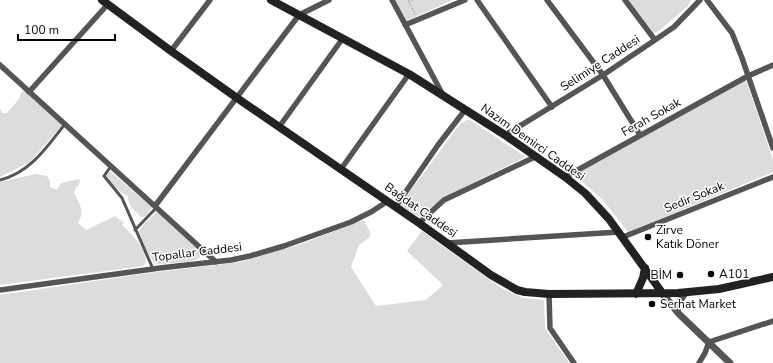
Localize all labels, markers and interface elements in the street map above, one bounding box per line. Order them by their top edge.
scale bar [18,16,115,42]
text: 100 m [24,22,59,38]
street label: Selimiye Caddesi [557,31,643,95]
street label: Ferah Sokak [618,94,684,140]
street label: Nazım Demirci Caddesi [478,100,588,184]
street label: Sedir Sokak [662,177,727,216]
street label: Bağdat Caddesi [381,179,461,241]
place label: Zirve Katık Döner [656,222,720,252]
marker: Zirve Katık Döner [643,232,653,242]
street label: Topallar Caddesi [151,239,243,265]
place label: A101 [719,266,749,282]
place label: BİM [651,267,672,283]
marker: A101 [706,269,716,279]
marker: BİM [675,270,685,280]
place label: Serhat Market [660,296,737,312]
marker: Serhat Market [647,299,657,309]

